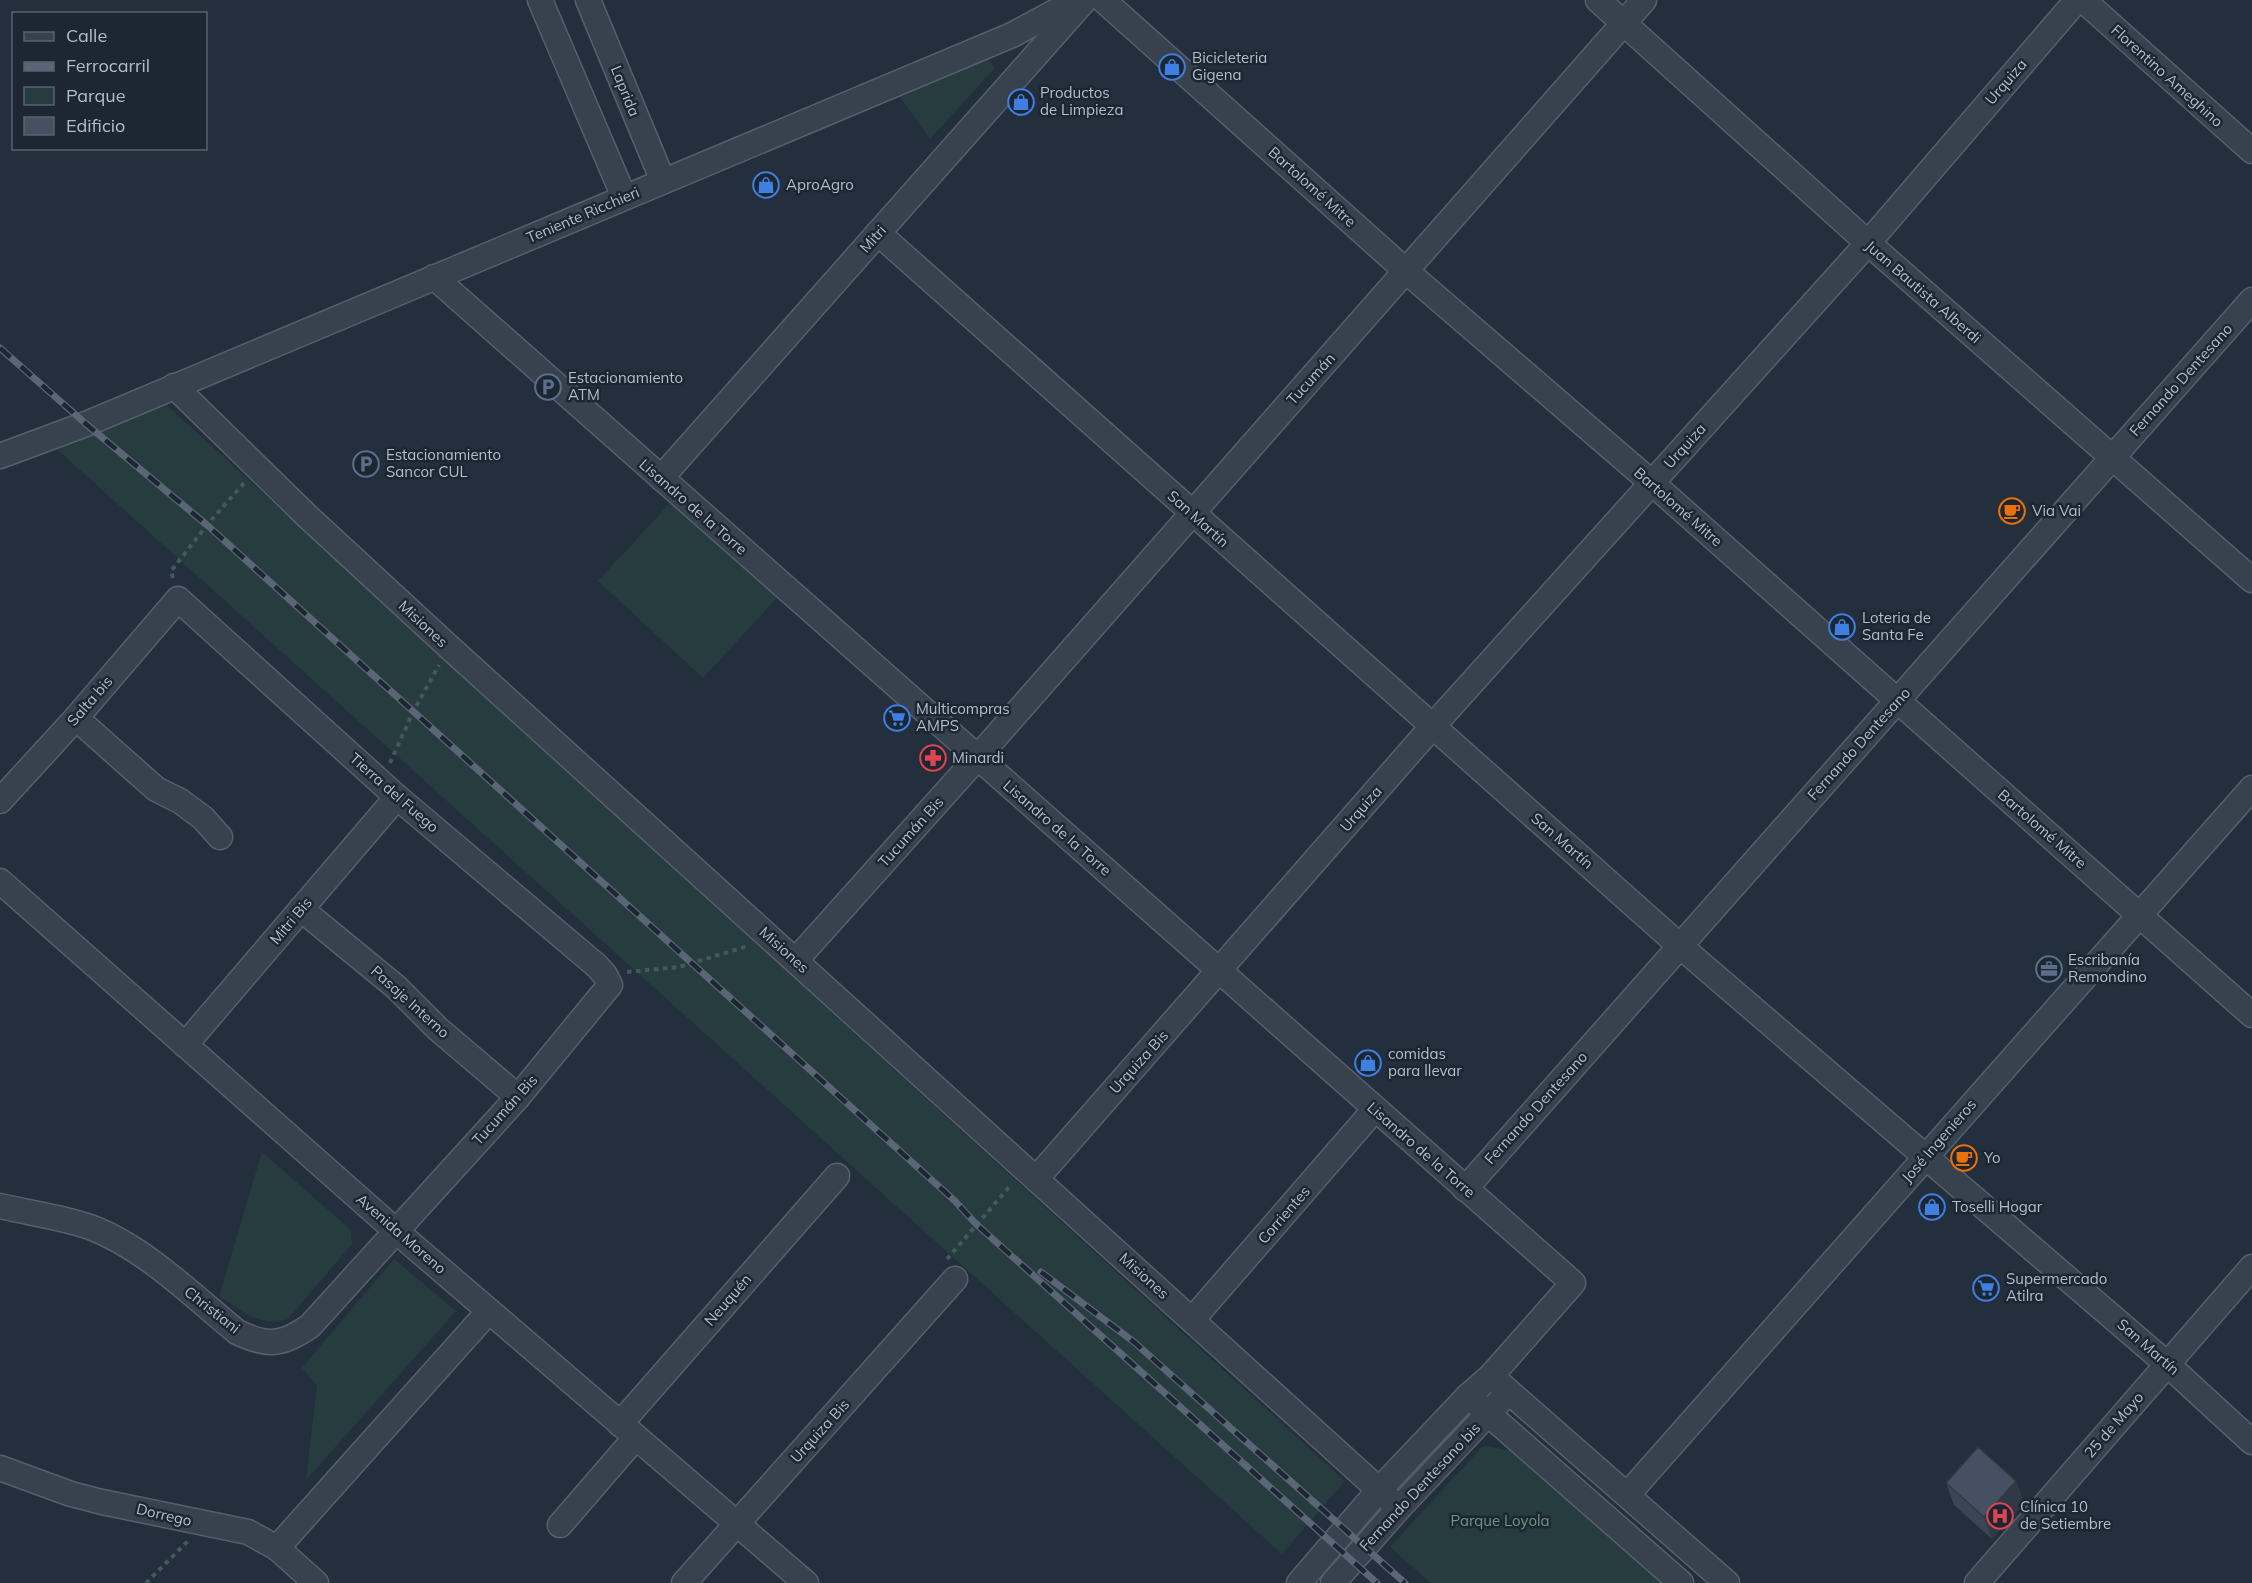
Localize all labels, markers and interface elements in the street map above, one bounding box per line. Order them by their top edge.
legend [12,12,207,150]
street label: Florentino Ameghino [2107,20,2227,131]
text: Calle [66,24,107,47]
place label: Bicicleteria Gigena [1192,48,1267,84]
shop icon: Bicicleteria Gigena [1157,52,1187,82]
text: Ferrocarril [66,54,150,77]
street label: Urquiza [1981,55,2031,108]
street label: Laprida [607,63,644,119]
place label: Productos de Limpieza [1040,83,1123,119]
text: Parque [66,84,125,107]
shop icon: Productos de Limpieza [1006,87,1036,117]
text: Edificio [66,114,125,137]
street label: Bartolomé Mitre [1265,142,1360,231]
shop icon: AproAgro [751,170,781,200]
place label: AproAgro [786,175,854,194]
street label: Teniente Ricchieri [523,182,642,247]
street label: Mitri [855,221,890,256]
street label: Juan Bautista Alberdi [1862,236,1985,347]
street label: Fernando Dentesano [2125,319,2236,440]
street label: Tucumán [1282,349,1339,409]
place label: Estacionamiento ATM [568,368,683,404]
parking icon: Estacionamiento ATM [533,372,563,402]
street label: Urquiza [1659,419,1710,472]
place label: Estacionamiento Sancor CUL [386,445,501,481]
parking icon: Estacionamiento Sancor CUL [351,449,381,479]
street label: Lisandro de la Torre [635,455,751,559]
street label: Bartolomé Mitre [1630,463,1727,550]
street label: San Martín [1164,486,1233,551]
cafe icon: Via Vai [1997,496,2027,526]
place label: Via Vai [2032,501,2081,520]
street label: Misiones [395,596,452,651]
place label: Loteria de Santa Fe [1862,608,1931,644]
shop icon: Loteria de Santa Fe [1827,612,1857,642]
street label: Salta bis [63,672,117,730]
street label: Fernando Dentesano [1803,683,1914,804]
place label: Multicompras AMPS [916,699,1010,735]
supermarket icon: Multicompras AMPS [882,703,912,733]
pharmacy icon: Minardi [918,743,948,773]
place label: Minardi [952,748,1004,767]
street label: Tierra del Fuego [346,749,443,836]
street label: Lisandro de la Torre [999,776,1115,880]
street label: Urquiza [1336,782,1386,835]
street label: Bartolomé Mitre [1994,785,2091,872]
street label: Tucumán Bis [874,792,947,871]
street label: San Martín [1527,808,1597,873]
street label: Mitri Bis [265,893,316,948]
street label: Misiones [756,922,813,977]
place label: Escribanía Remondino [2068,950,2147,986]
office icon: Escribanía Remondino [2034,954,2064,984]
street label: Pasaje Interno [367,961,454,1042]
street label: Urquiza Bis [1105,1026,1172,1098]
place label: comidas para llevar [1388,1044,1462,1080]
street label: Fernando Dentesano [1480,1047,1591,1168]
shop icon: comidas para llevar [1353,1048,1383,1078]
street label: Tucumán Bis [468,1070,541,1149]
street label: José Ingenieros [1897,1095,1980,1186]
street label: Lisandro de la Torre [1363,1098,1479,1202]
cafe icon: Yo [1949,1143,1979,1173]
place label: Yo [1983,1148,2001,1167]
street label: Corrientes [1253,1182,1314,1248]
street label: Avenida Moreno [352,1189,450,1278]
shop icon: Toselli Hogar [1917,1192,1947,1222]
place label: Toselli Hogar [1952,1197,2043,1216]
street label: Misiones [1116,1248,1173,1303]
place label: Supermercado Atilra [2006,1269,2107,1305]
street label: Neuquén [700,1270,755,1330]
supermarket icon: Supermercado Atilra [1971,1273,2001,1303]
street label: Christiani [181,1282,244,1337]
street label: San Martín [2113,1314,2183,1379]
street label: 25 de Mayo [2080,1388,2147,1462]
street label: Urquiza Bis [786,1395,853,1467]
street label: Fernando Dentesano bis [1355,1418,1484,1555]
place label: Clínica 10 de Setiembre [2020,1497,2111,1533]
street label: Dorrego [135,1499,194,1530]
hospital icon: Clínica 10 de Setiembre [1985,1501,2015,1531]
park label: Parque Loyola [1450,1511,1550,1530]

